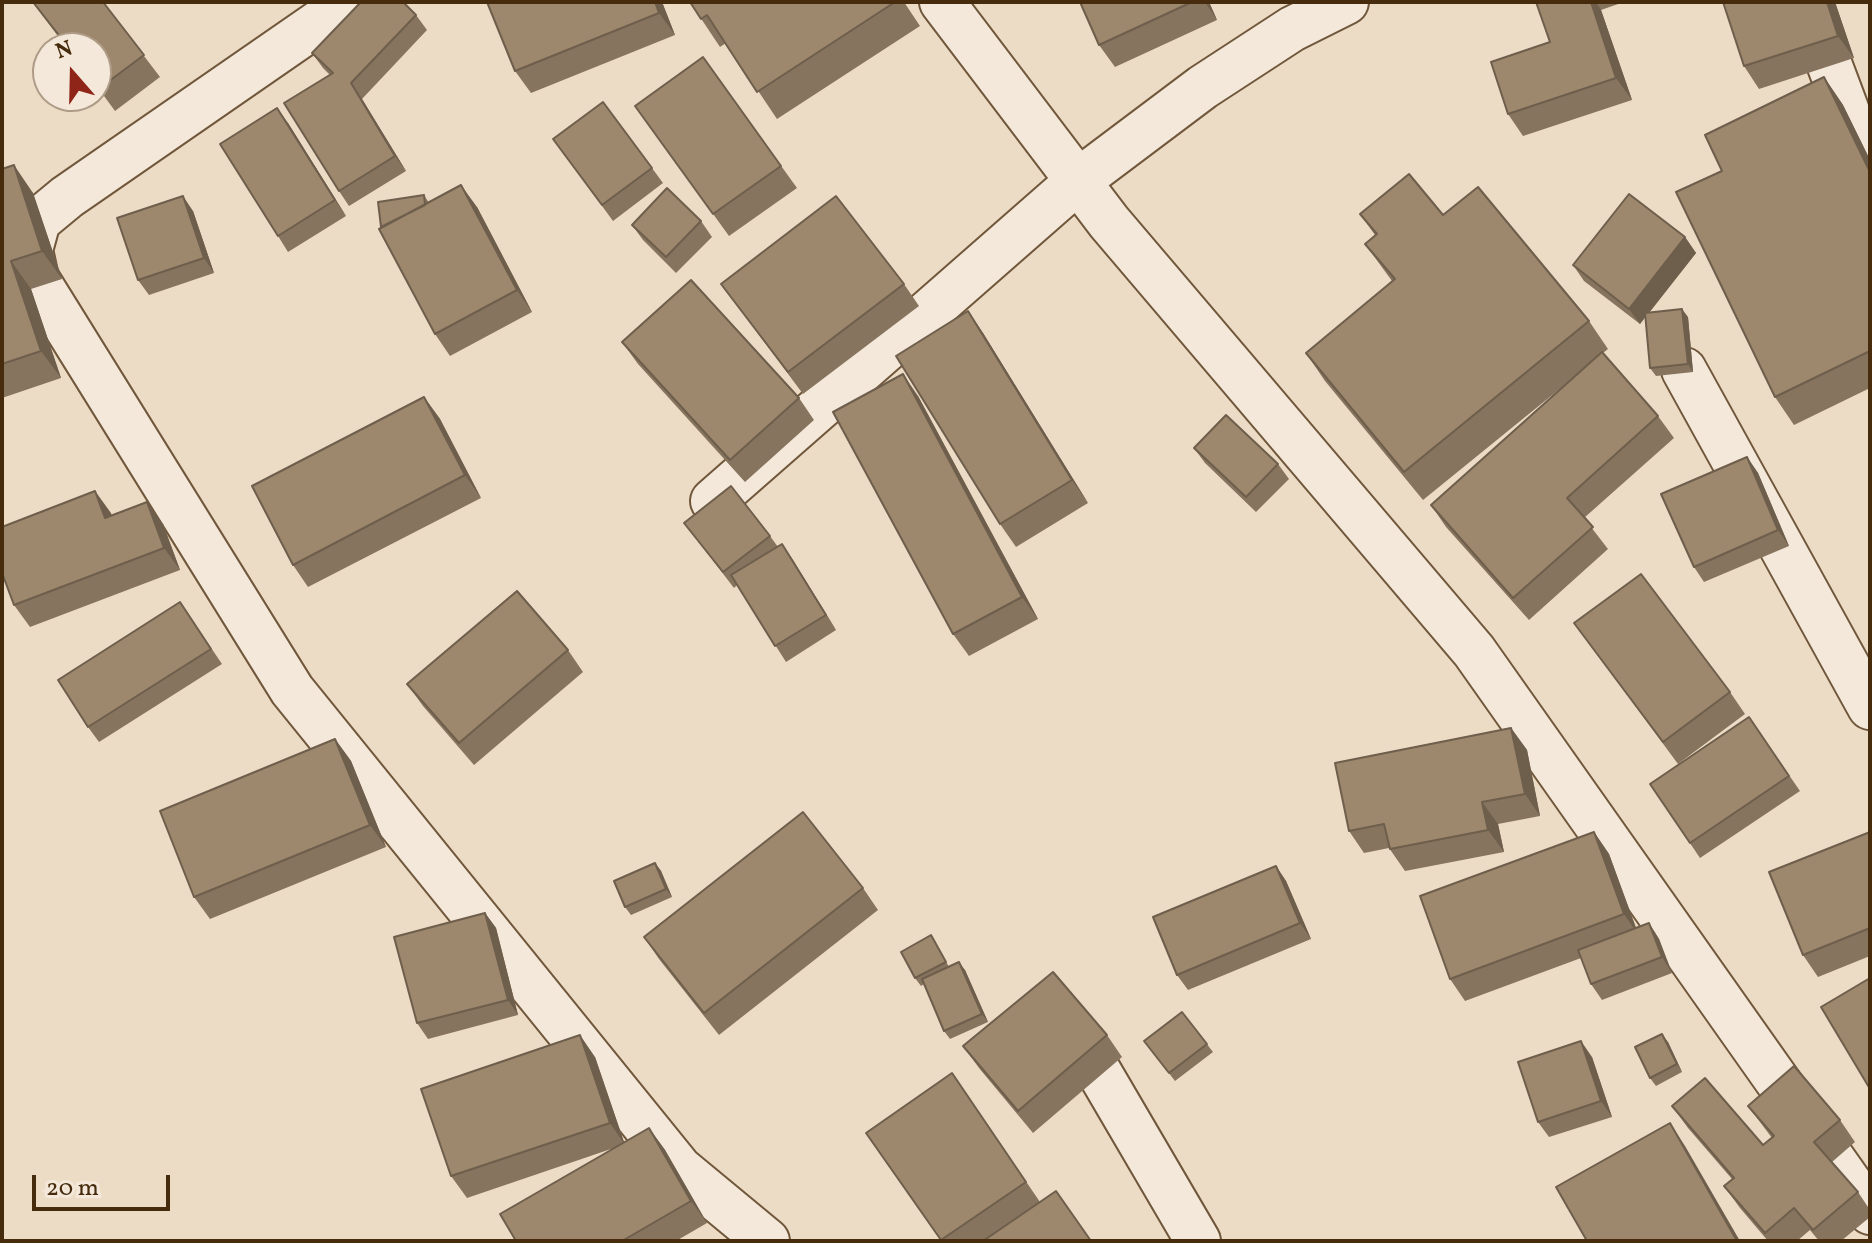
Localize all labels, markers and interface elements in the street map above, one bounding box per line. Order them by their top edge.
north arrow [32,32,112,112]
text: N [51,34,77,68]
scale bar [36,1159,174,1209]
text: 20 m [46,1172,99,1206]

